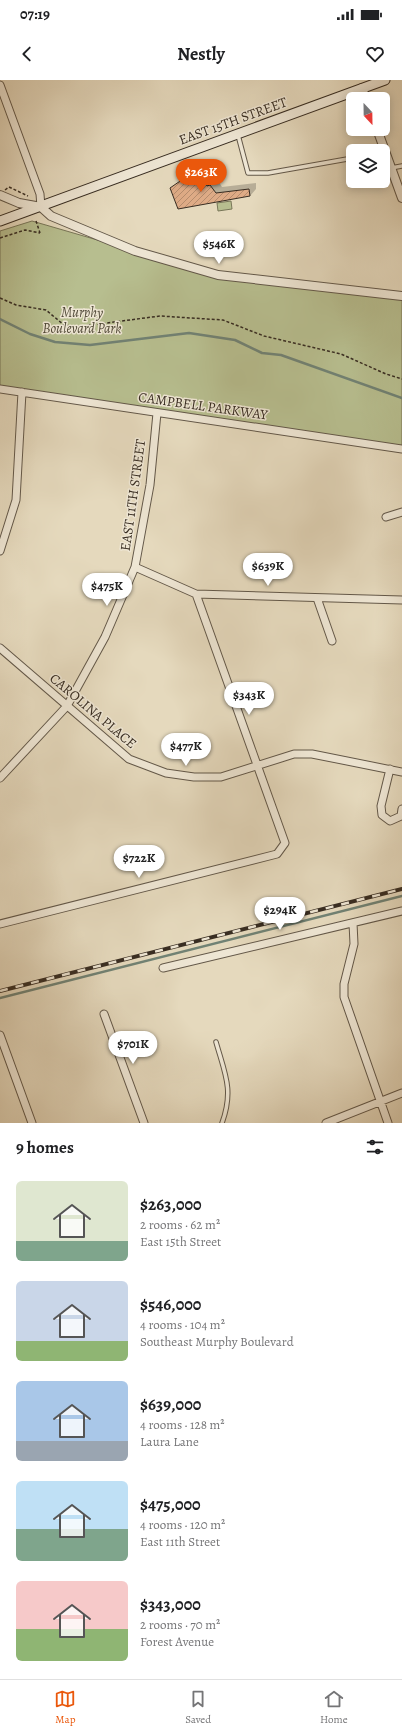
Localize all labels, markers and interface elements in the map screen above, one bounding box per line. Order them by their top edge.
text: 07:19 [20,4,50,24]
text: Nestly [177,42,225,66]
icon: back [16,43,38,65]
icon: heart [364,43,386,65]
street label: EAST 15TH STREET [176,92,290,149]
north arrow [346,92,390,136]
map controls [346,92,390,188]
button: layers [346,144,390,188]
pin: $263K [173,159,229,193]
text: $263K [185,163,217,180]
pin: $546K [191,231,247,265]
text: $546K [203,235,235,252]
park label: Murphy Boulevard Park [43,303,121,338]
street label: CAMPBELL PARKWAY [137,388,269,425]
street label: EAST 11TH STREET [116,438,150,552]
pin: $639K [240,553,296,587]
text: $639K [252,557,284,574]
pin: $475K [79,573,135,607]
text: $475K [91,577,123,594]
street label: CAROLINA PLACE [46,669,140,753]
pin: $343K [221,682,277,716]
text: $343K [233,686,265,703]
pin: $477K [158,733,214,767]
text: $477K [170,737,202,754]
pin: $722K [111,845,167,879]
text: $722K [123,849,155,866]
pin: $294K [252,897,308,931]
text: $294K [263,901,297,918]
pin: $701K [105,1031,161,1065]
text: $701K [117,1035,149,1052]
text: 9 homes [16,1136,74,1159]
icon: filters [364,1136,386,1158]
text: $263,000 [140,1193,202,1216]
icon: home [48,1197,96,1245]
text: 2 rooms · 62 m² [140,1216,220,1233]
text: East 15th Street [140,1233,221,1250]
text: $546,000 [140,1293,201,1316]
icon: home [48,1297,96,1345]
text: 4 rooms · 104 m² [140,1316,225,1333]
text: Southeast Murphy Boulevard [140,1333,294,1350]
text: $639,000 [140,1393,201,1416]
icon: home [48,1397,96,1445]
text: 4 rooms · 128 m² [140,1416,225,1433]
text: Laura Lane [140,1433,199,1450]
text: $475,000 [140,1493,201,1516]
icon: home [48,1497,96,1545]
text: 4 rooms · 120 m² [140,1516,225,1533]
text: East 11th Street [140,1533,220,1550]
text: $343,000 [140,1593,201,1616]
icon: home [48,1597,96,1645]
text: 2 rooms · 70 m² [140,1616,220,1633]
text: Forest Avenue [140,1633,214,1650]
tab: Map [54,1688,76,1727]
tab: Saved [185,1688,211,1727]
tab: Home [320,1688,348,1727]

